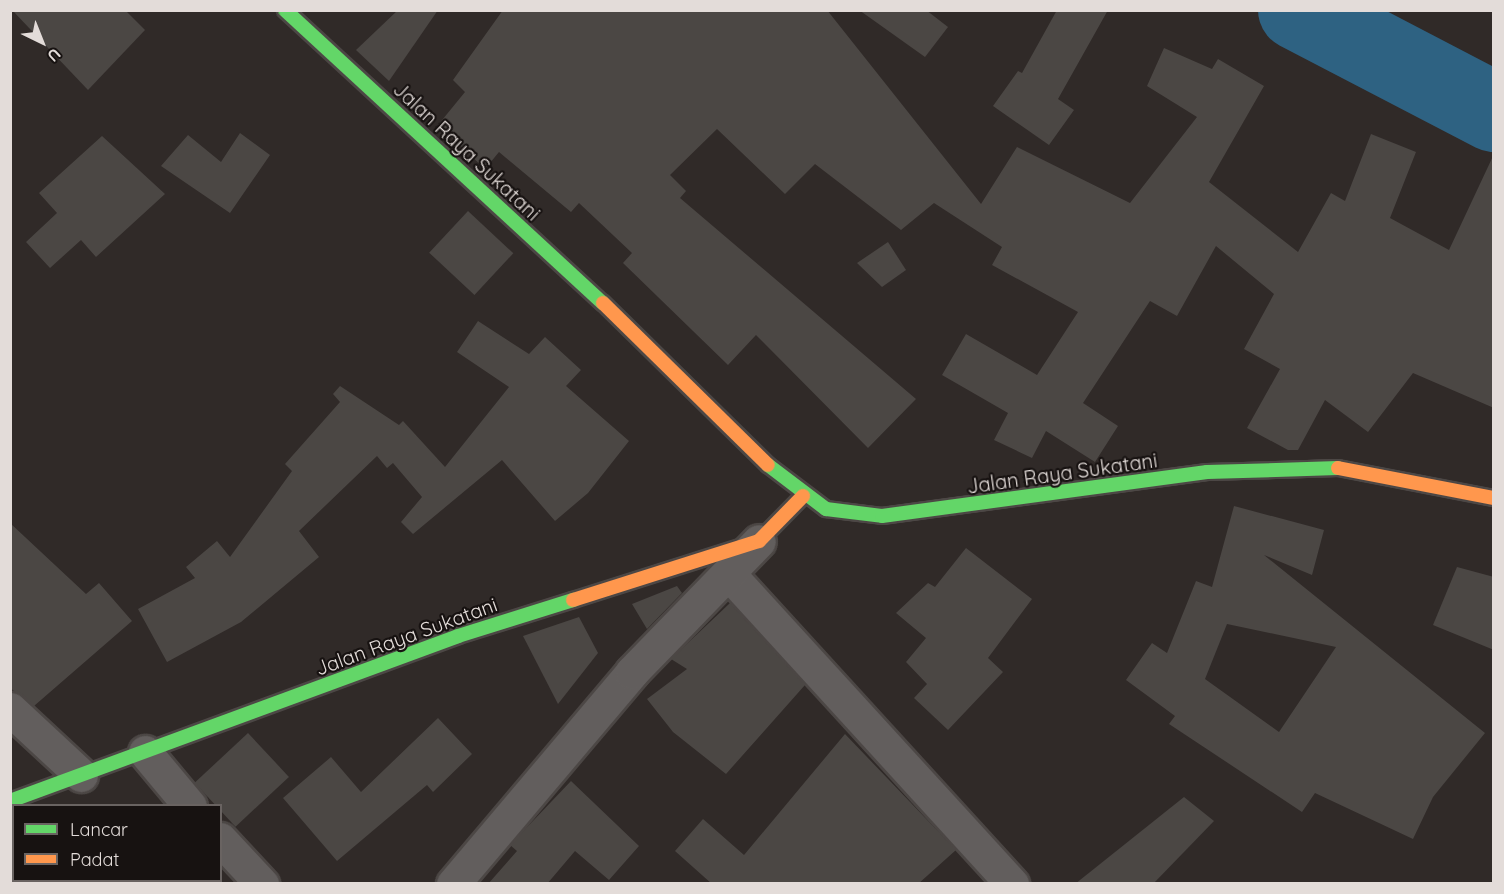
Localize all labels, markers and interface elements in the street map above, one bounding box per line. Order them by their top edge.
north arrow [12,12,72,72]
text: U [43,44,65,66]
street label: Jalan Raya Sukatani [389,77,545,225]
street label: Jalan Raya Sukatani [965,448,1159,498]
street label: Jalan Raya Sukatani [312,592,500,680]
legend [12,804,222,882]
text: Lancar [70,818,128,841]
text: Padat [70,848,119,871]

